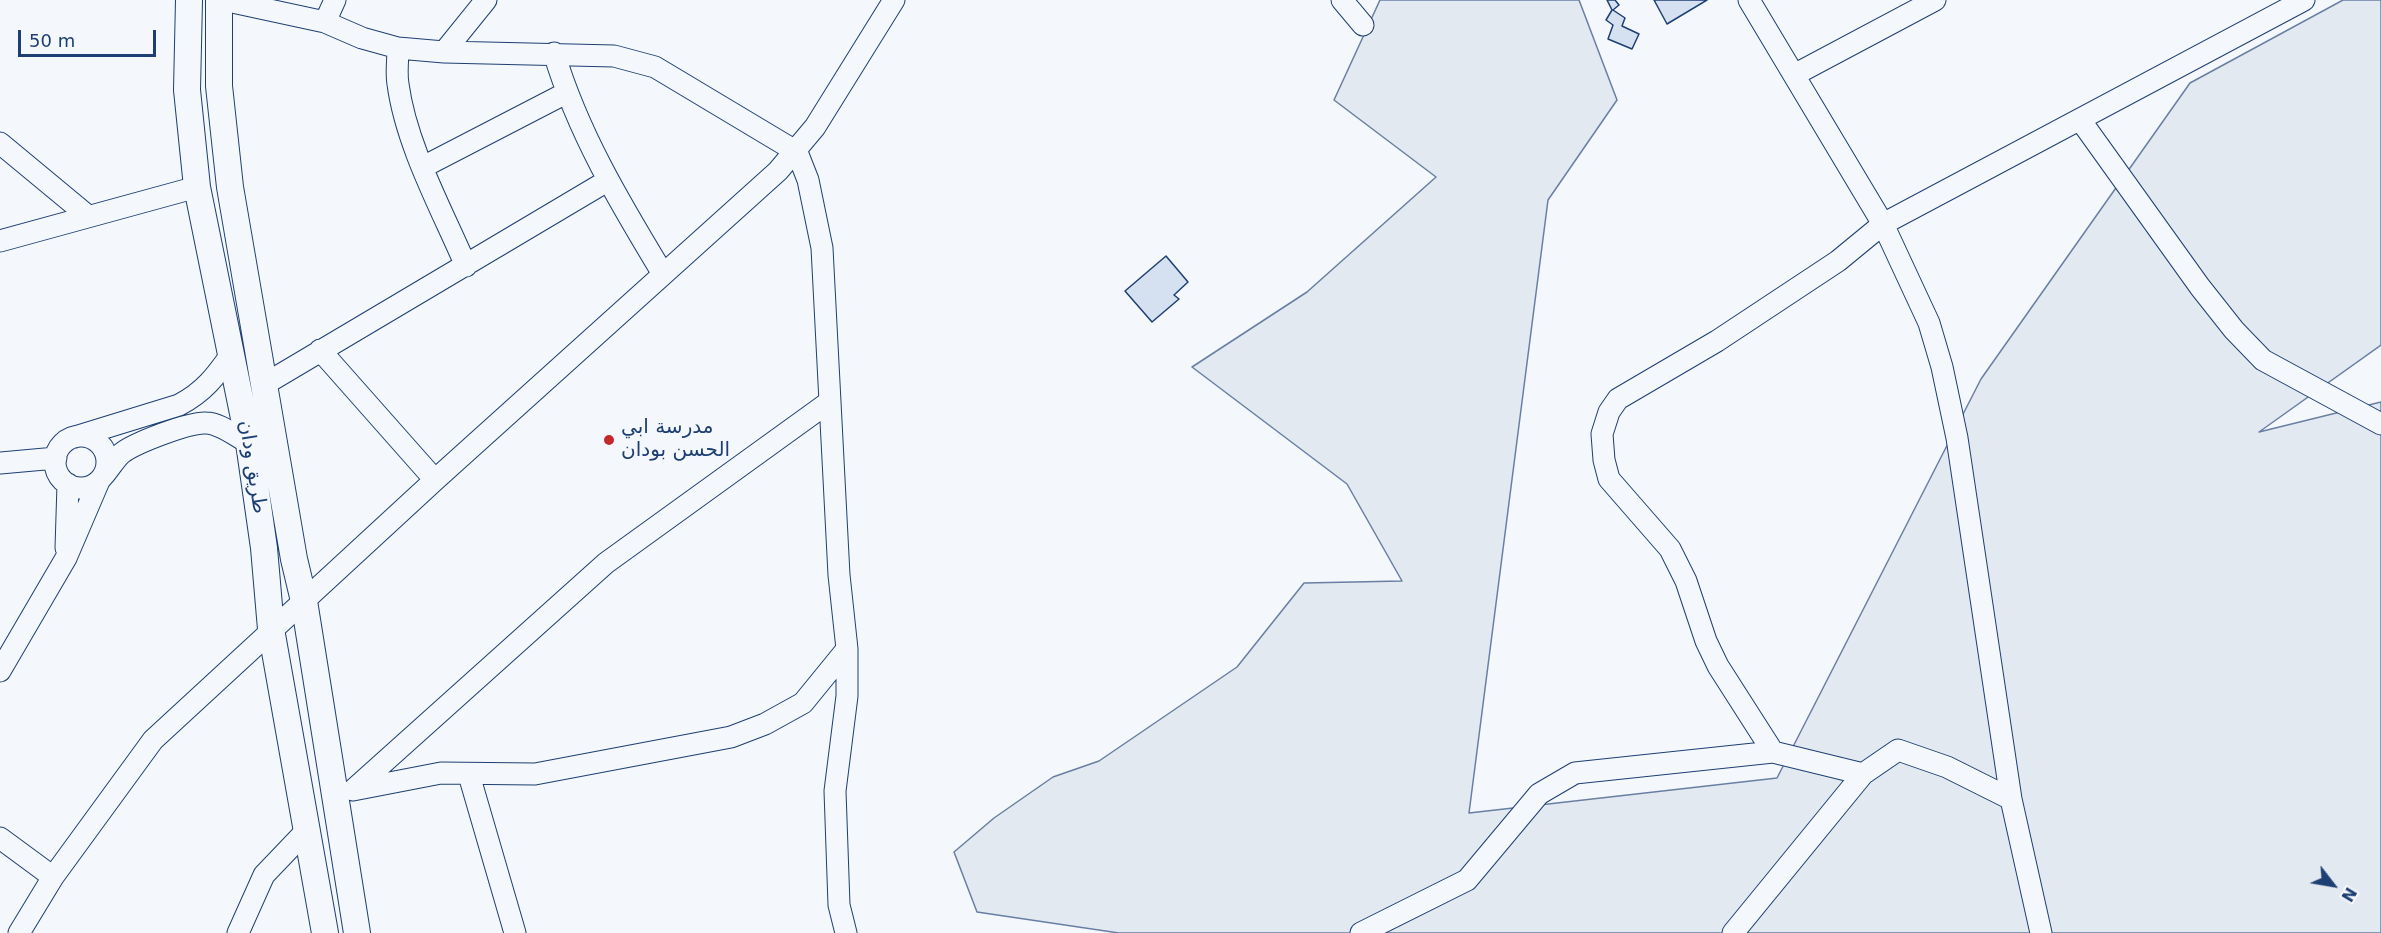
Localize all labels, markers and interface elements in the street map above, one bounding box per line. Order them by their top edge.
scale bar [21,18,159,56]
text: 50 m [29,30,75,51]
place label: مدرسة ابي الحسن بودان [621,416,730,463]
street label: طريق ودان [233,419,271,515]
marker: مدرسة ابي الحسن بودان [602,433,616,447]
north arrow [2303,855,2363,915]
text: N [2337,884,2360,905]

